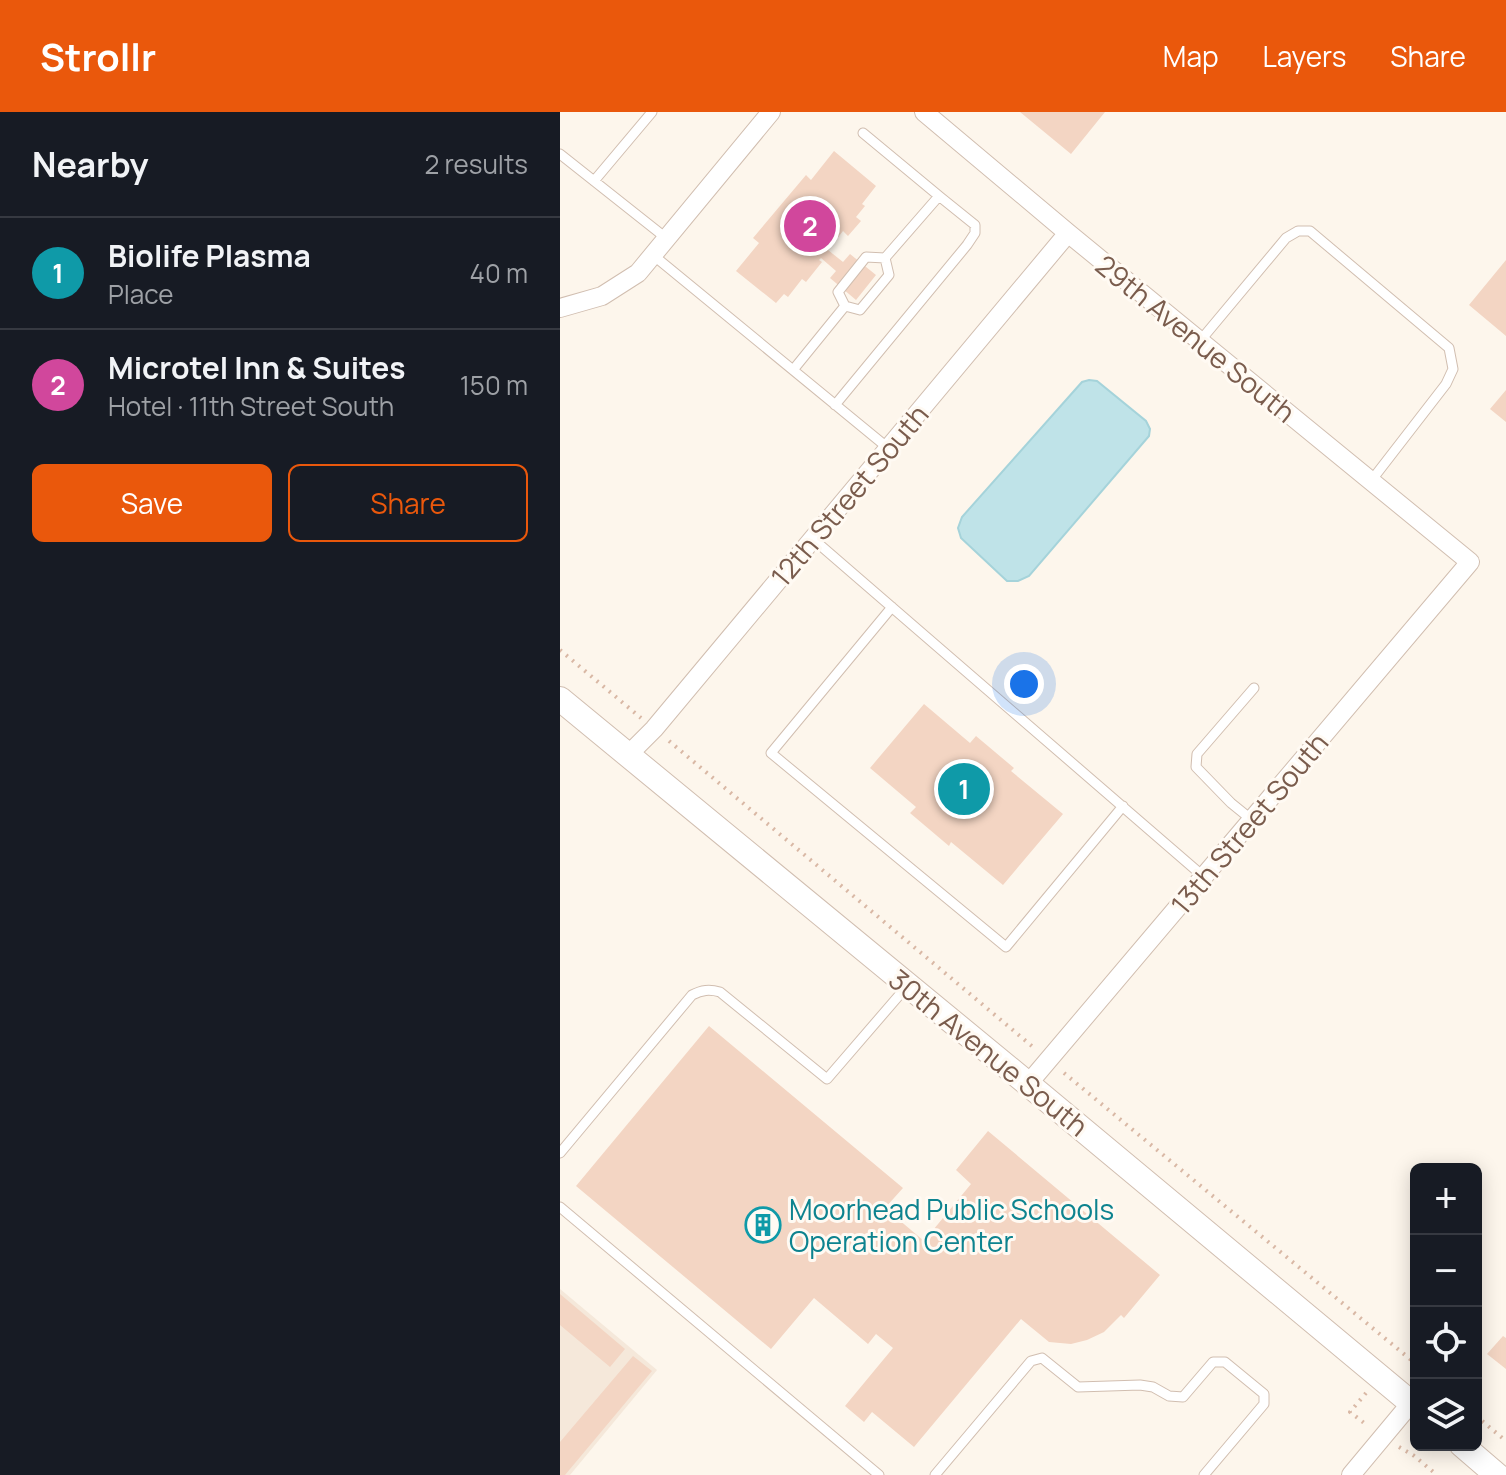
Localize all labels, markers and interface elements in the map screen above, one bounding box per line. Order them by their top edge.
text: Strollr [40,30,156,82]
text: Map [1163,37,1219,75]
text: Layers [1263,37,1346,75]
text: Share [1390,37,1466,75]
text: Nearby [32,141,148,187]
text: 2 results [424,146,528,182]
pin: 2 [784,196,836,256]
text: Biolife Plasma [108,235,311,276]
street label: 29th Avenue South [1088,246,1304,430]
text: 1 [52,255,64,291]
text: 40 m [470,255,528,291]
text: Place [108,276,173,312]
text: Microtel Inn & Suites [108,347,406,388]
text: 2 [50,367,66,403]
text: 150 m [460,367,528,403]
text: Hotel · 11th Street South [108,388,394,424]
street label: 12th Street South [762,396,936,594]
button: Save [32,464,272,542]
button: Share [288,464,528,542]
your location [1004,664,1044,704]
street label: 13th Street South [1162,724,1336,922]
pin: 1 [938,759,990,819]
street label: 30th Avenue South [882,960,1096,1144]
map controls [1410,1163,1482,1451]
button: + [1410,1163,1482,1235]
place label: Moorhead Public Schools Operation Center [789,1190,1114,1260]
building icon: Moorhead Public Schools Operation Center [744,1206,782,1244]
button: − [1410,1235,1482,1307]
button: locate [1410,1307,1482,1379]
button: layers [1410,1379,1482,1451]

